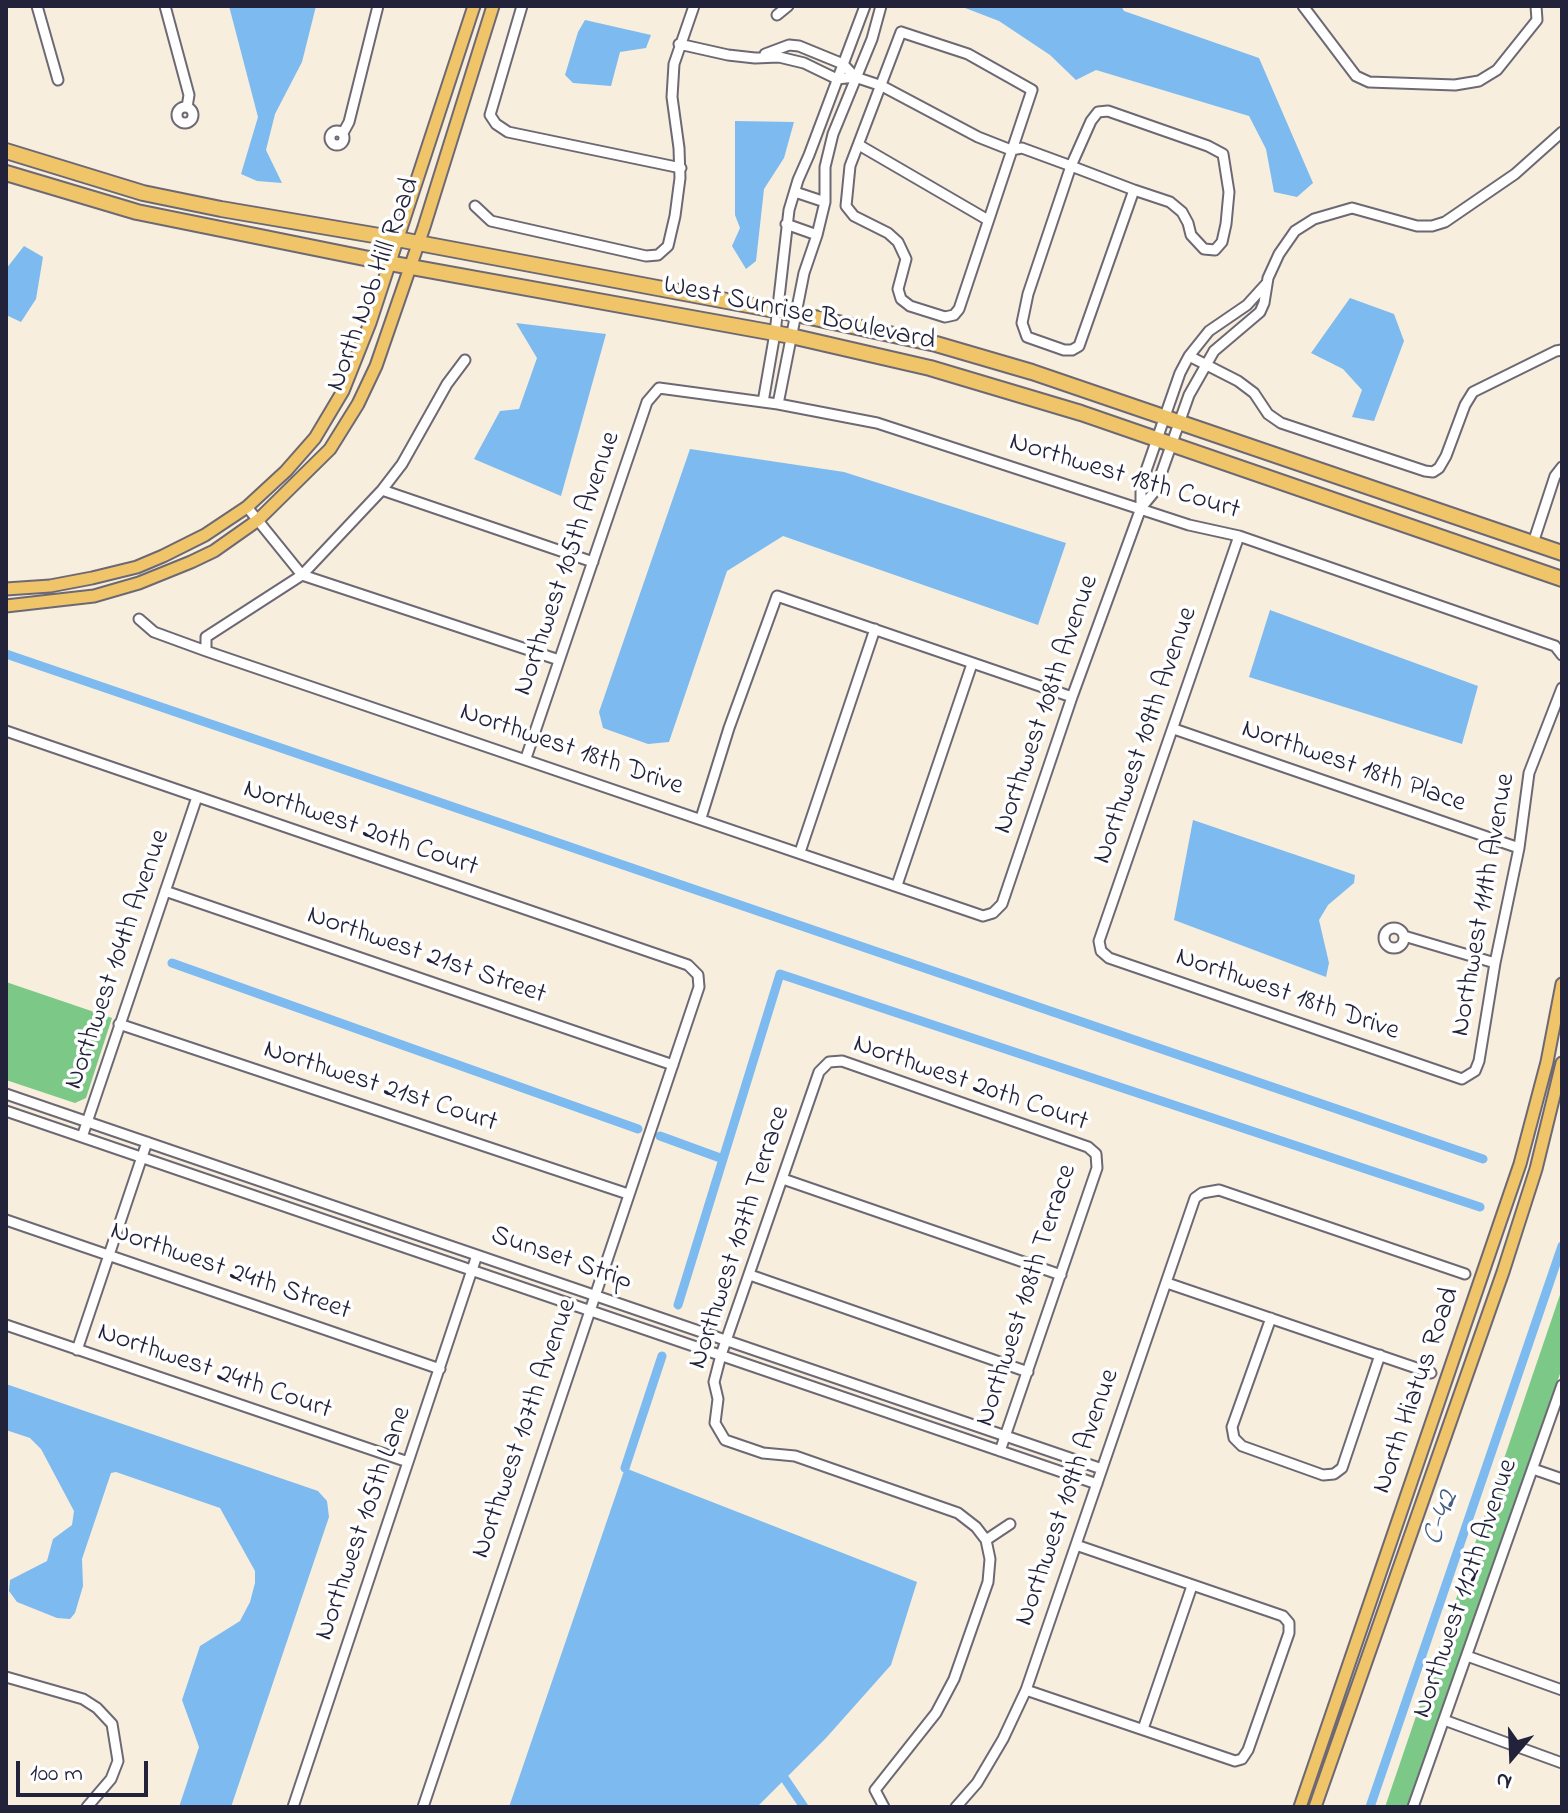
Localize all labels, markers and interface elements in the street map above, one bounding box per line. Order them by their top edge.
street label: North Nob Hill Road [321,174,429,396]
street label: West Sunrise Boulevard [660,270,938,360]
street label: Northwest 18th Court [1005,427,1243,529]
street label: Northwest 105th Avenue [508,428,630,700]
street label: Northwest 108th Avenue [988,571,1108,839]
street label: Northwest 109th Avenue [1087,603,1207,869]
street label: Northwest 18th Drive [455,697,687,805]
street label: Northwest 18th Place [1236,714,1470,822]
street label: Northwest 111th Avenue [1445,771,1525,1039]
street label: Northwest 20th Court [238,774,482,886]
street label: Northwest 104th Avenue [59,826,179,1094]
street label: Northwest 21st Street [302,900,550,1014]
street label: Northwest 18th Drive [1171,942,1403,1050]
street label: Northwest 20th Court [848,1029,1092,1141]
street label: Northwest 21st Court [259,1034,501,1142]
street label: Northwest 107th Terrace [683,1102,799,1374]
street label: Northwest 108th Terrace [970,1161,1086,1431]
street label: Northwest 24th Street [105,1216,355,1330]
street label: Sunset Strip [486,1220,636,1300]
street label: North Hiatus Road [1367,1284,1469,1498]
street label: Northwest 107th Avenue [466,1295,586,1563]
street label: Northwest 24th Court [92,1317,336,1429]
street label: Northwest 109th Avenue [1009,1365,1129,1631]
street label: Northwest 105th Lane [309,1403,421,1645]
street label: Northwest 112th Avenue [1407,1455,1527,1723]
water label: C-42 [1417,1487,1469,1551]
north arrow [1472,1717,1552,1797]
scale bar [20,1745,152,1795]
text: 100 m [30,1757,83,1792]
text: N [1492,1762,1516,1797]

